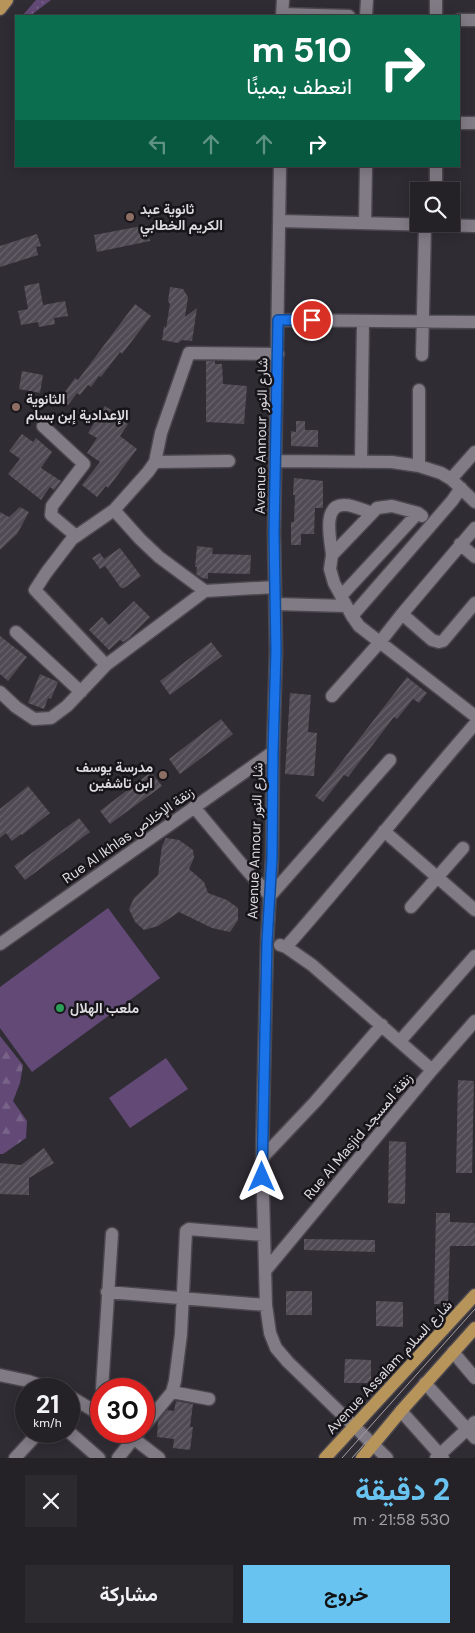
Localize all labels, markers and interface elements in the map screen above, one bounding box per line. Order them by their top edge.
text: 510 m [252,27,352,73]
icon: right [370,35,435,100]
text: انعطف يمينًا [246,72,352,101]
icon: left [144,130,172,158]
icon: ahead [197,130,225,158]
icon: ahead [250,130,278,158]
icon: right [303,130,331,158]
map controls [410,182,460,232]
button: search [410,182,460,232]
place label: ثانوية عبد الكريم الخطابي [140,200,223,237]
marker: ثانوية عبد الكريم الخطابي [124,211,136,223]
pin [291,299,333,341]
icon: arrive [298,306,326,334]
street label: Avenue Annour شارع النور [251,357,273,515]
place label: الثانوية الإعدادية إبن بسام [26,390,129,425]
marker: الثانوية الإعدادية إبن بسام [10,401,22,413]
place label: مدرسة يوسف ابن تاشفين [76,758,153,792]
street label: Avenue Annour شارع النور [243,762,269,920]
marker: مدرسة يوسف ابن تاشفين [157,769,169,781]
street label: Rue Al Ikhlas زنقة الإخلاص [59,783,198,888]
place label: ملعب الهلال [70,999,140,1017]
marker: ملعب الهلال [54,1002,66,1014]
street label: Rue Al Masjid زنقة المسجد [300,1069,416,1203]
position arrow [235,1150,287,1202]
street label: Avenue Assalam شارع السلام [322,1296,457,1439]
speed limit sign: 30 [90,1378,155,1443]
text: 21 [36,1388,59,1421]
text: km/h [33,1415,62,1431]
text: 2 دقيقة [355,1470,450,1509]
button: close [25,1475,77,1527]
text: 530 m · 21:58 [353,1509,450,1530]
button: مشاركة [25,1565,233,1623]
button: خروج [243,1565,450,1623]

